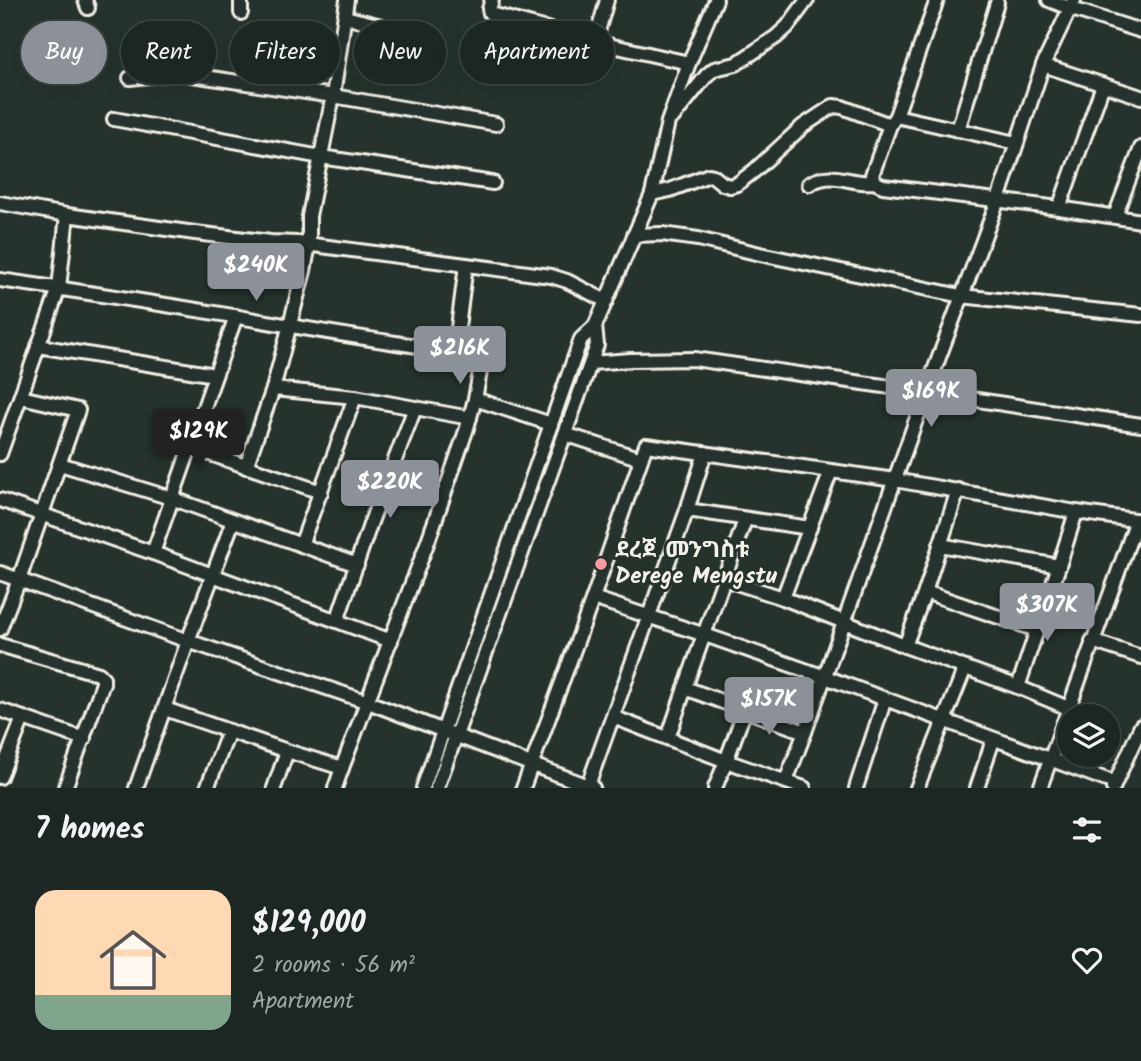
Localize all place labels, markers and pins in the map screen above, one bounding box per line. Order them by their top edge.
pin: $240K [207,244,305,303]
pin: $216K [411,326,509,386]
pin: $169K [882,370,980,429]
pin: $129K [150,410,248,469]
pin: $220K [341,461,439,520]
place label: ደረጀ መንግስቱ Derege Mengstu [615,533,778,595]
marker: ደረጀ መንግስቱ Derege Mengstu [593,556,609,572]
pin: $307K [998,584,1096,643]
pin: $157K [720,678,818,737]

